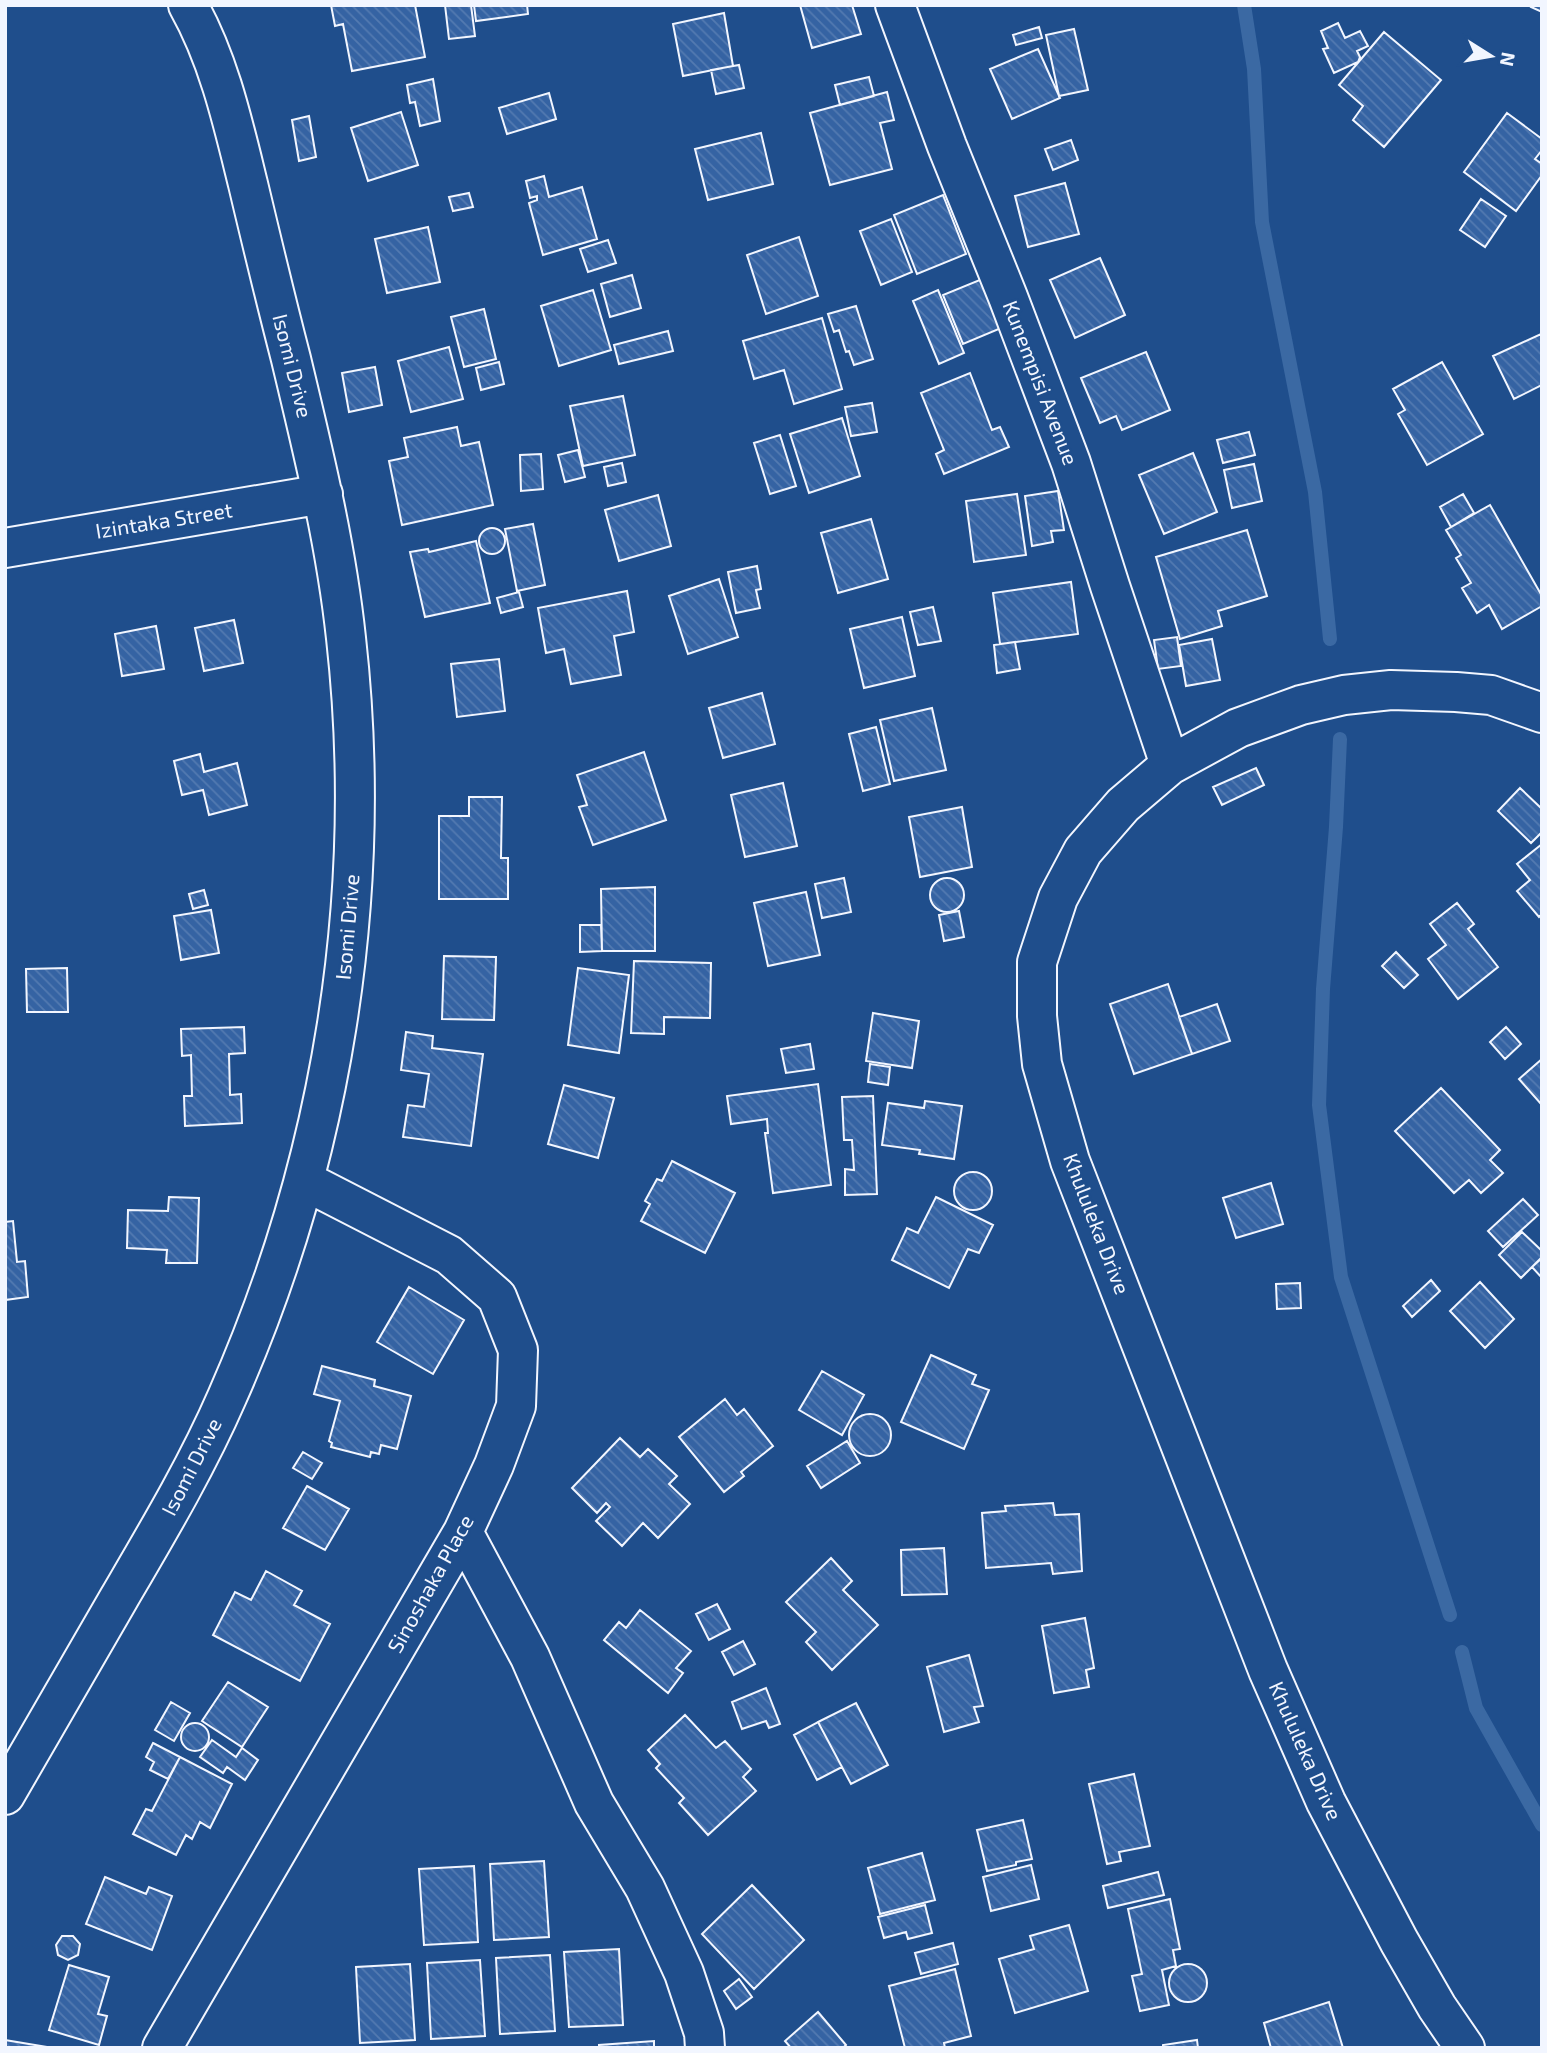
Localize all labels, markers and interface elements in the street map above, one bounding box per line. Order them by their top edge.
north arrow [1456,21,1526,91]
text: N [1496,50,1521,68]
street label: Kunempisi Avenue [999,297,1084,468]
street label: Isomi Drive [268,311,318,420]
street label: Izintaka Street [93,496,234,543]
street label: Isomi Drive [329,873,364,981]
street label: Khululeka Drive [1059,1149,1136,1298]
street label: Isomi Drive [155,1413,226,1519]
street label: Sinoshaka Place [381,1510,478,1657]
street label: Khululeka Drive [1265,1677,1348,1824]

